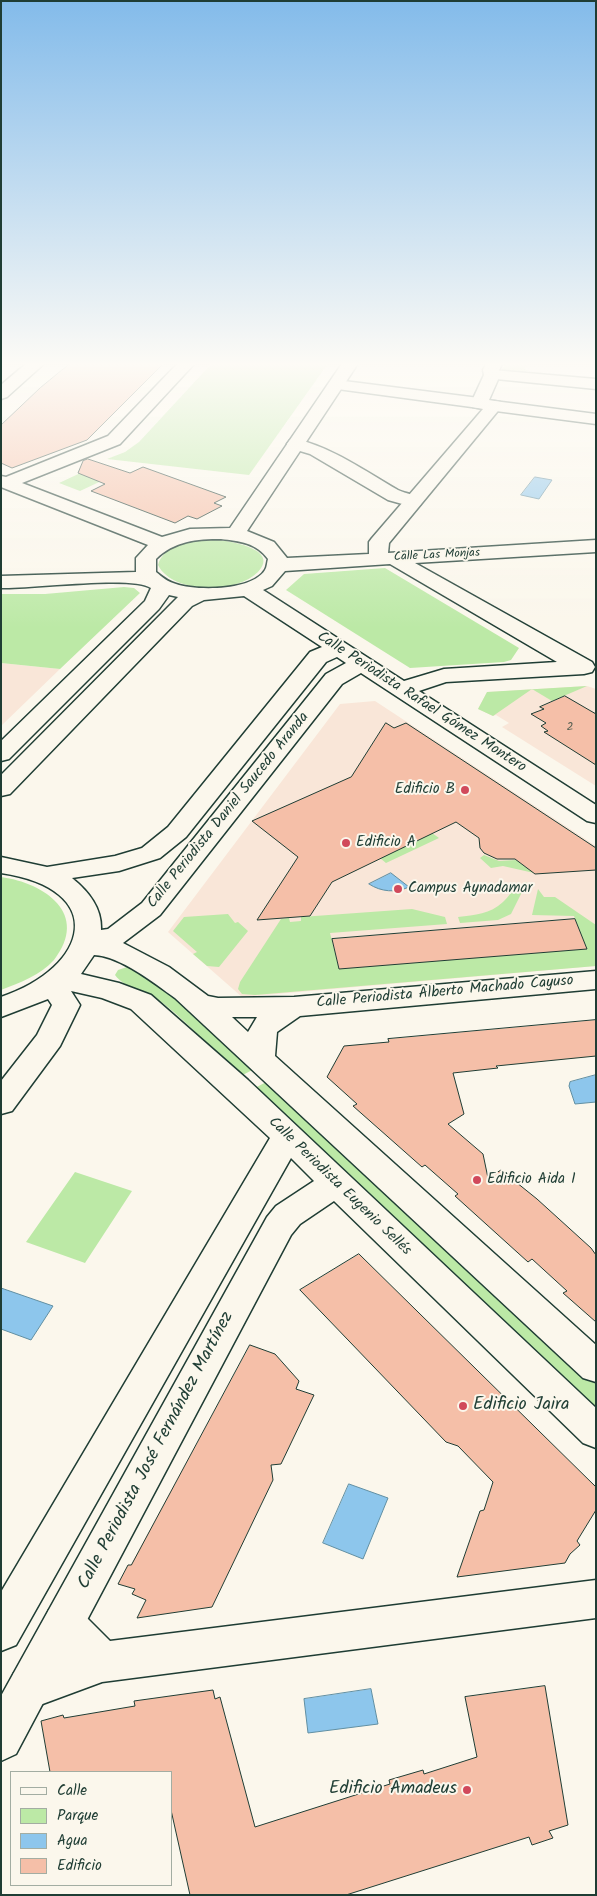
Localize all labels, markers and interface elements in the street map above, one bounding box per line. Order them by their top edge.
street label: Calle Las Monjas [394,547,480,565]
street label: Calle Periodista Rafael Gómez Montero [313,629,529,777]
street label: Calle Periodista Daniel Saucedo Aranda [144,709,314,913]
house number: 2 [567,721,573,735]
place label: Edificio B [395,781,455,799]
marker: Edificio B [459,784,471,796]
place label: Edificio A [356,834,416,852]
marker: Edificio A [340,837,352,849]
place label: Campus Aynadamar [408,880,532,898]
marker: Campus Aynadamar [392,883,404,895]
street label: Calle Periodista Alberto Machado Cayuso [316,973,574,1013]
street label: Calle Periodista Eugenio Sellés [264,1114,414,1260]
place label: Edificio Aida I [487,1171,576,1189]
marker: Edificio Aida I [471,1174,483,1186]
street label: Calle Periodista José Fernández Martínez [74,1308,240,1594]
place label: Edificio Jaira [473,1395,570,1417]
marker: Edificio Jaira [457,1400,469,1412]
legend [10,1771,172,1886]
text: Calle [57,1779,87,1803]
place label: Edificio Amadeus [329,1779,457,1801]
marker: Edificio Amadeus [461,1784,473,1796]
text: Parque [57,1804,98,1828]
text: Agua [57,1829,88,1853]
text: Edificio [57,1854,102,1878]

